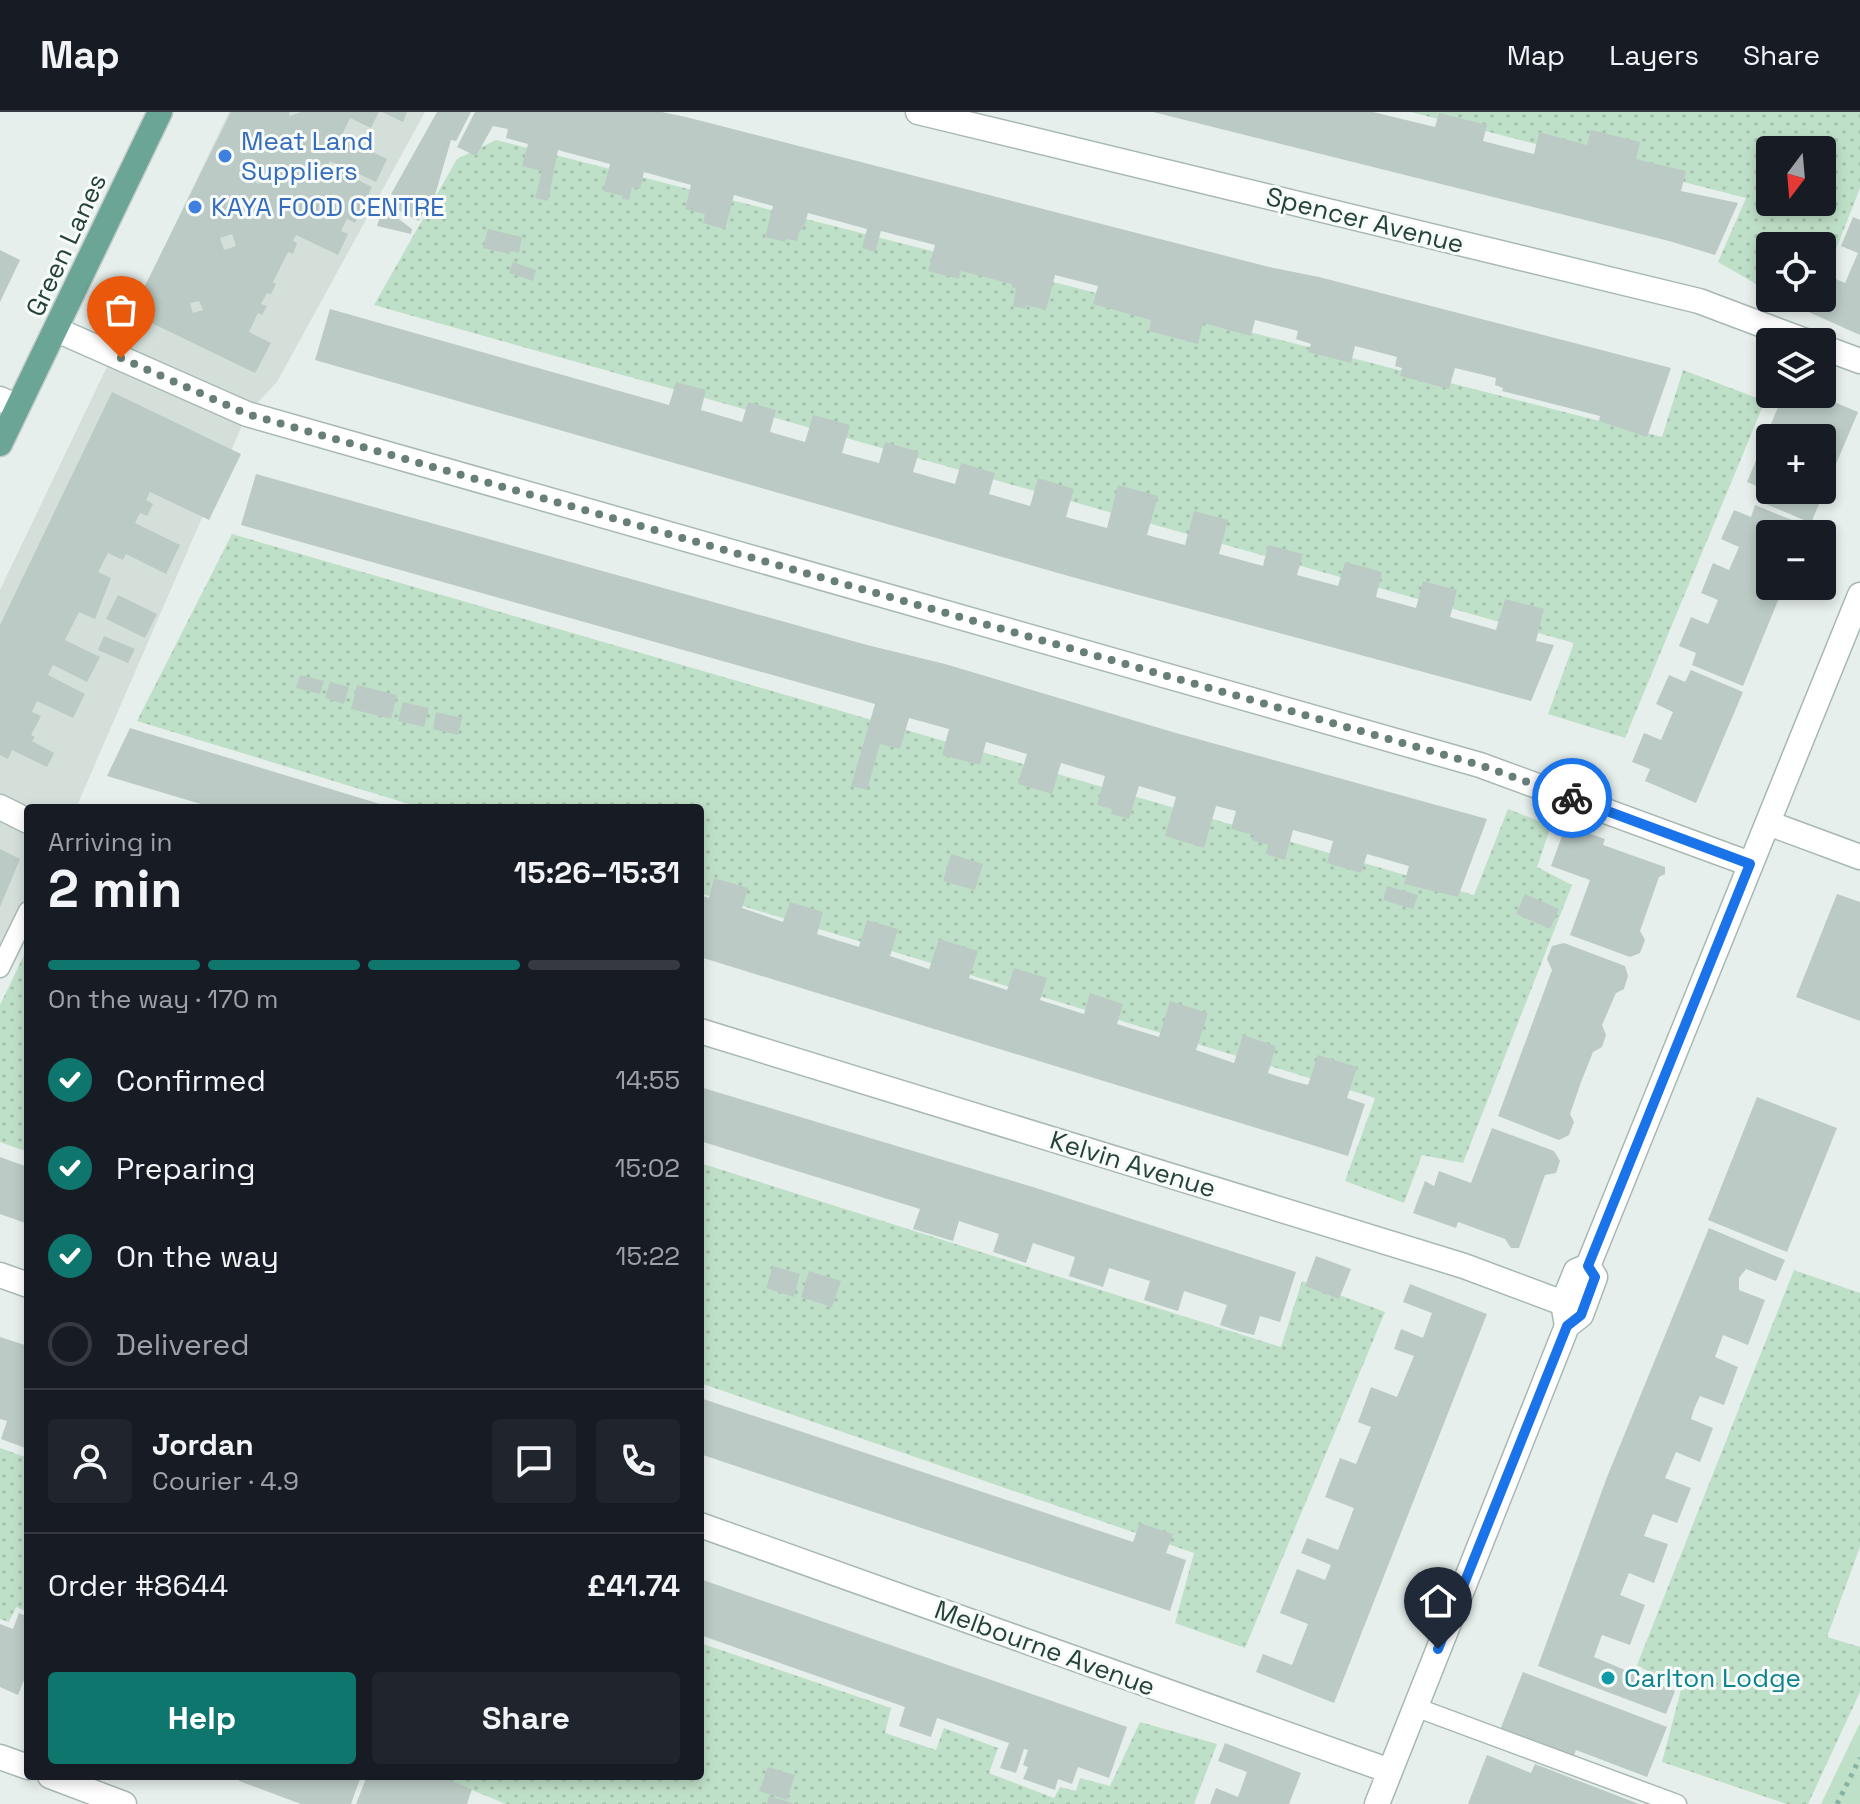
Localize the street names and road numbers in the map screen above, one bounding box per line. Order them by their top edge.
street label: Green Lanes [18,168,114,322]
street label: Spencer Avenue [1262,179,1468,261]
street label: Kelvin Avenue [1046,1123,1220,1205]
street label: Melbourne Avenue [930,1592,1160,1704]

